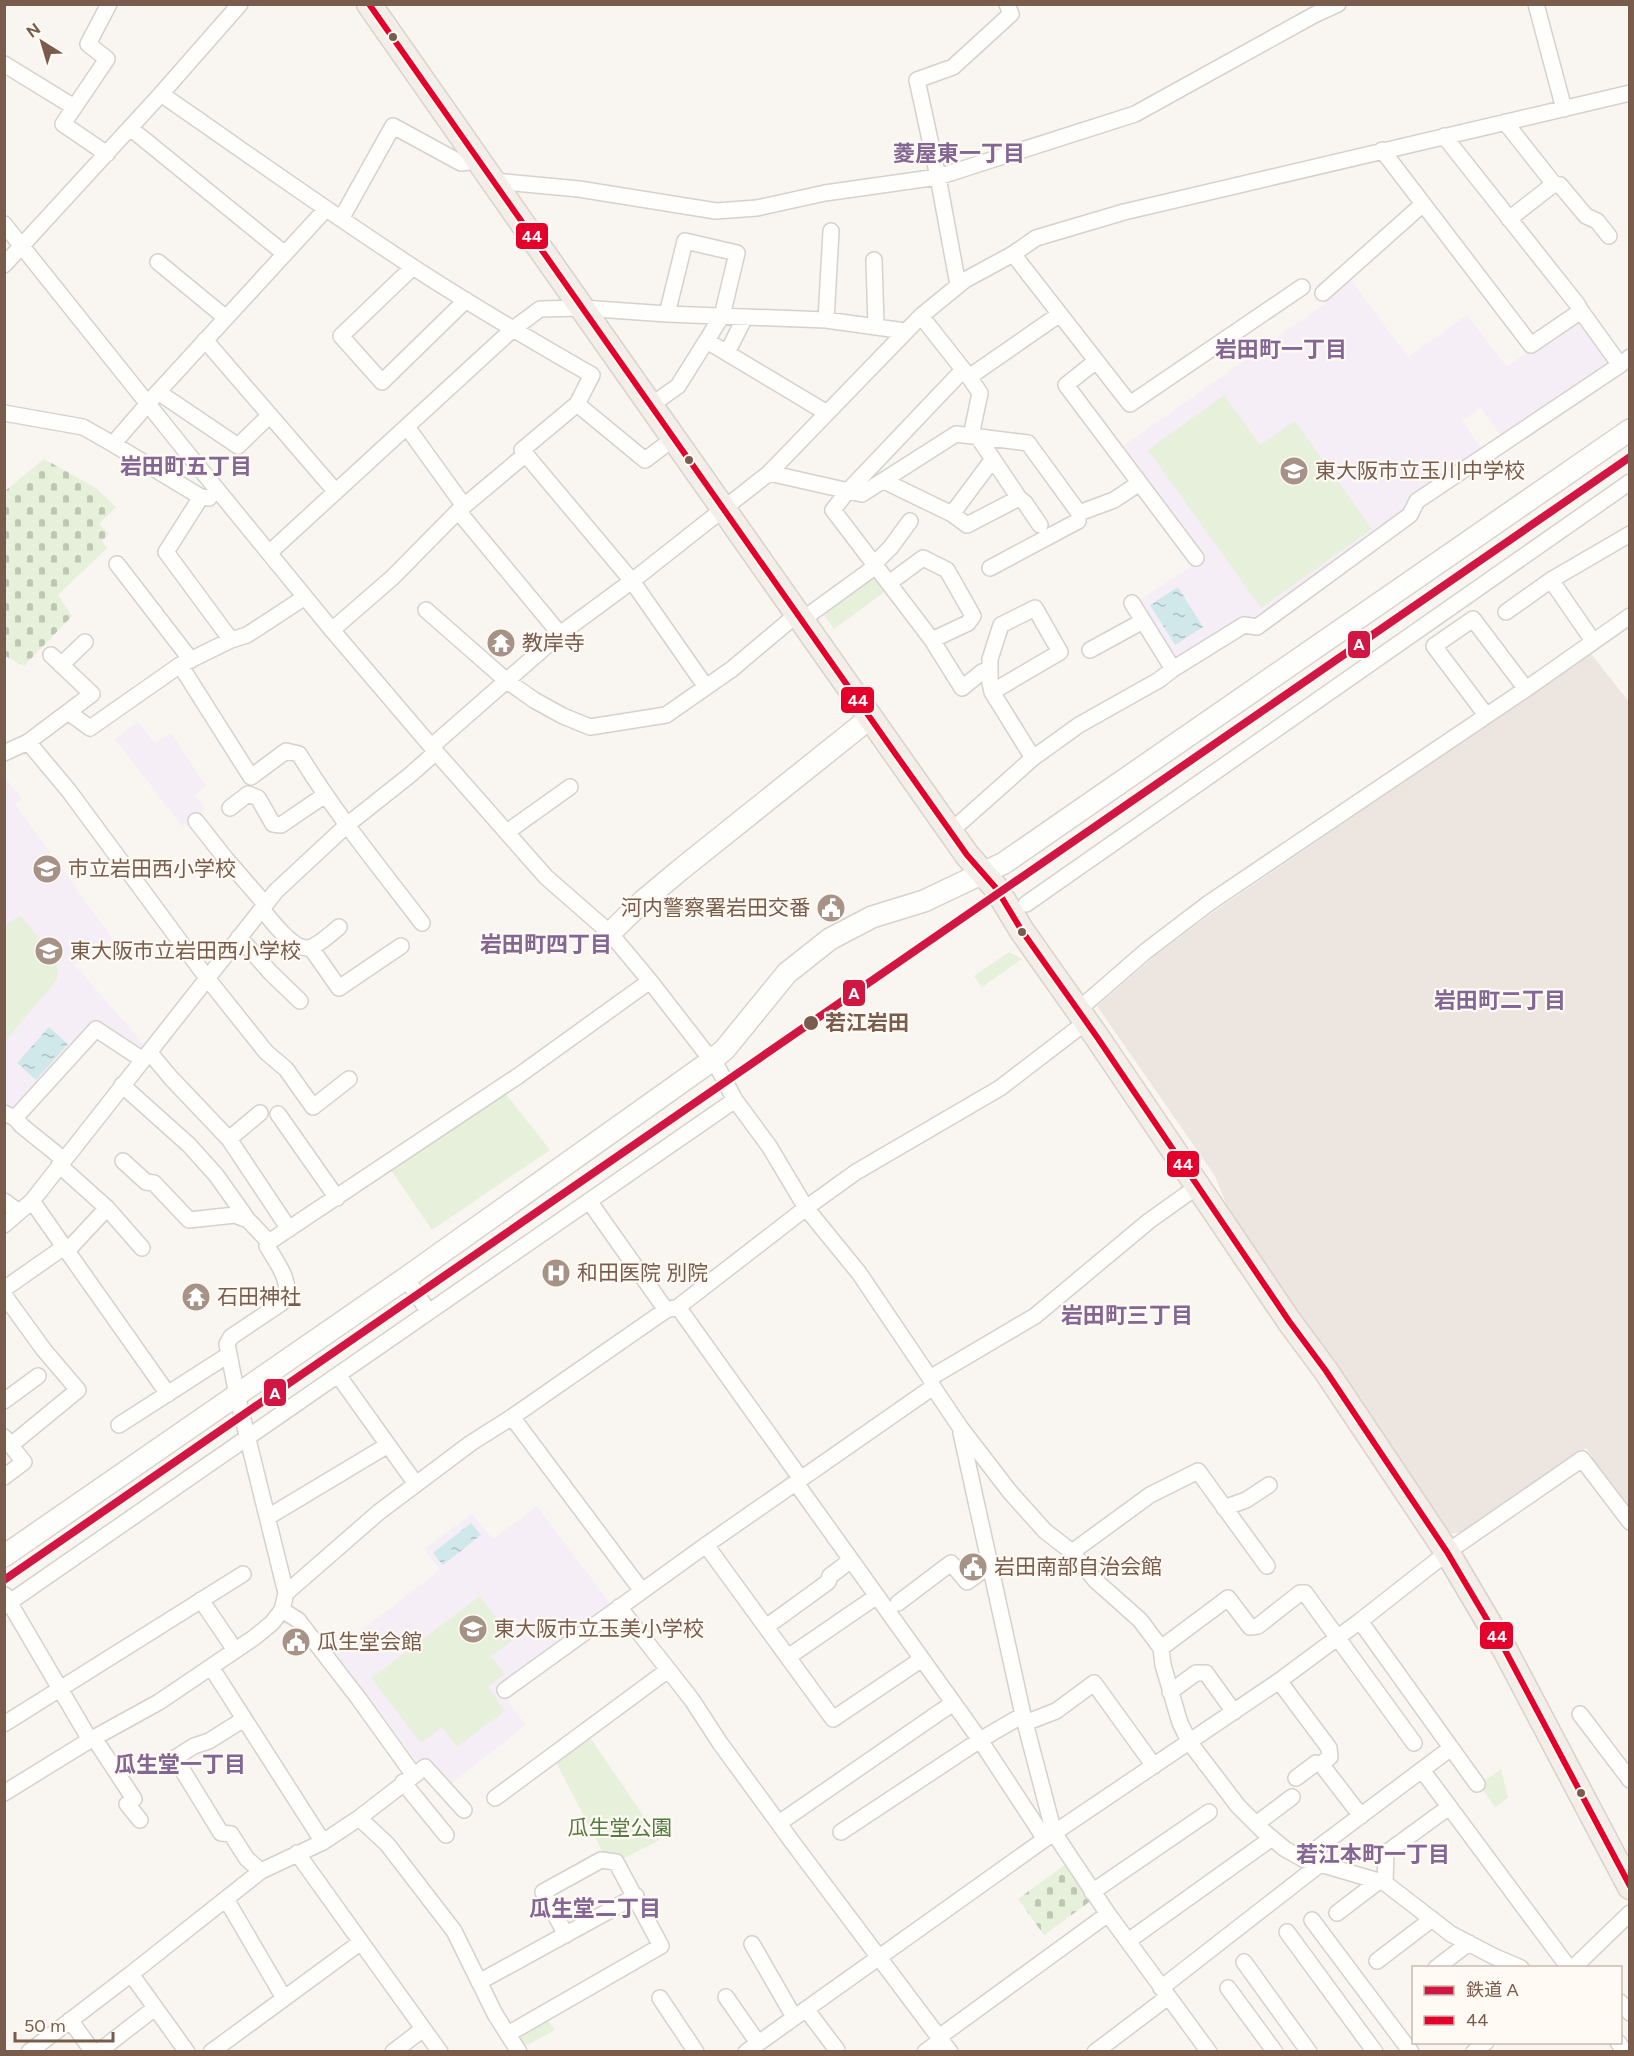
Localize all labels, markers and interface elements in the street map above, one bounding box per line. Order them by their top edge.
north arrow [12,12,72,72]
text: N [23,19,44,42]
unlabelled marker [387,31,399,43]
district label: 菱屋東一丁目 [893,140,1025,167]
line badge: 44 [515,222,549,250]
text: 44 [522,227,542,246]
district label: 岩田町一丁目 [1215,336,1347,363]
district label: 岩田町五丁目 [120,453,252,480]
unlabelled marker [683,454,695,466]
school or university icon: 東大阪市立玉川中学校 [1278,455,1310,487]
place label: 東大阪市立玉川中学校 [1315,458,1525,483]
temple icon: 教岸寺 [485,627,517,659]
place label: 教岸寺 [522,630,585,655]
line badge: A [1347,630,1371,659]
text: A [1353,635,1365,654]
line badge: 44 [840,686,875,714]
text: 44 [848,691,868,710]
school or university icon: 市立岩田西小学校 [31,853,63,885]
place label: 市立岩田西小学校 [68,856,236,881]
public building icon: 河内警察署岩田交番 [815,892,847,924]
place label: 河内警察署岩田交番 [621,895,810,920]
unlabelled marker [1016,926,1028,938]
district label: 岩田町四丁目 [480,931,612,958]
school or university icon: 東大阪市立岩田西小学校 [33,935,65,967]
place label: 東大阪市立岩田西小学校 [70,938,301,963]
line badge: A [842,979,866,1007]
text: A [848,984,860,1003]
district label: 岩田町二丁目 [1434,987,1566,1014]
place label: 若江岩田 [825,1010,909,1035]
marker: 若江岩田 [802,1014,820,1032]
line badge: 44 [1166,1150,1200,1178]
text: 44 [1173,1155,1193,1174]
hospital icon: 和田医院 別院 [540,1257,572,1289]
place label: 和田医院 別院 [577,1260,708,1285]
temple icon: 石田神社 [180,1281,212,1313]
place label: 石田神社 [217,1284,301,1309]
district label: 岩田町三丁目 [1061,1302,1193,1329]
line badge: A [263,1378,287,1407]
text: A [269,1384,281,1403]
public building icon: 岩田南部自治会館 [957,1551,989,1583]
place label: 岩田南部自治会館 [994,1554,1162,1579]
school or university icon: 東大阪市立玉美小学校 [457,1613,489,1645]
place label: 東大阪市立玉美小学校 [494,1616,704,1641]
line badge: 44 [1479,1621,1514,1650]
public building icon: 瓜生堂会館 [280,1626,312,1658]
text: 44 [1487,1627,1507,1646]
place label: 瓜生堂会館 [317,1629,422,1654]
district label: 瓜生堂一丁目 [114,1751,246,1778]
unlabelled marker [1575,1787,1587,1799]
park label: 瓜生堂公園 [568,1815,673,1840]
district label: 若江本町一丁目 [1296,1841,1450,1868]
district label: 瓜生堂二丁目 [529,1895,661,1922]
legend [1412,1966,1622,2044]
text: 鉄道 A [1466,1979,1519,2001]
scale bar [15,2005,112,2043]
text: 44 [1466,2009,1488,2031]
text: 50 m [24,2015,66,2037]

